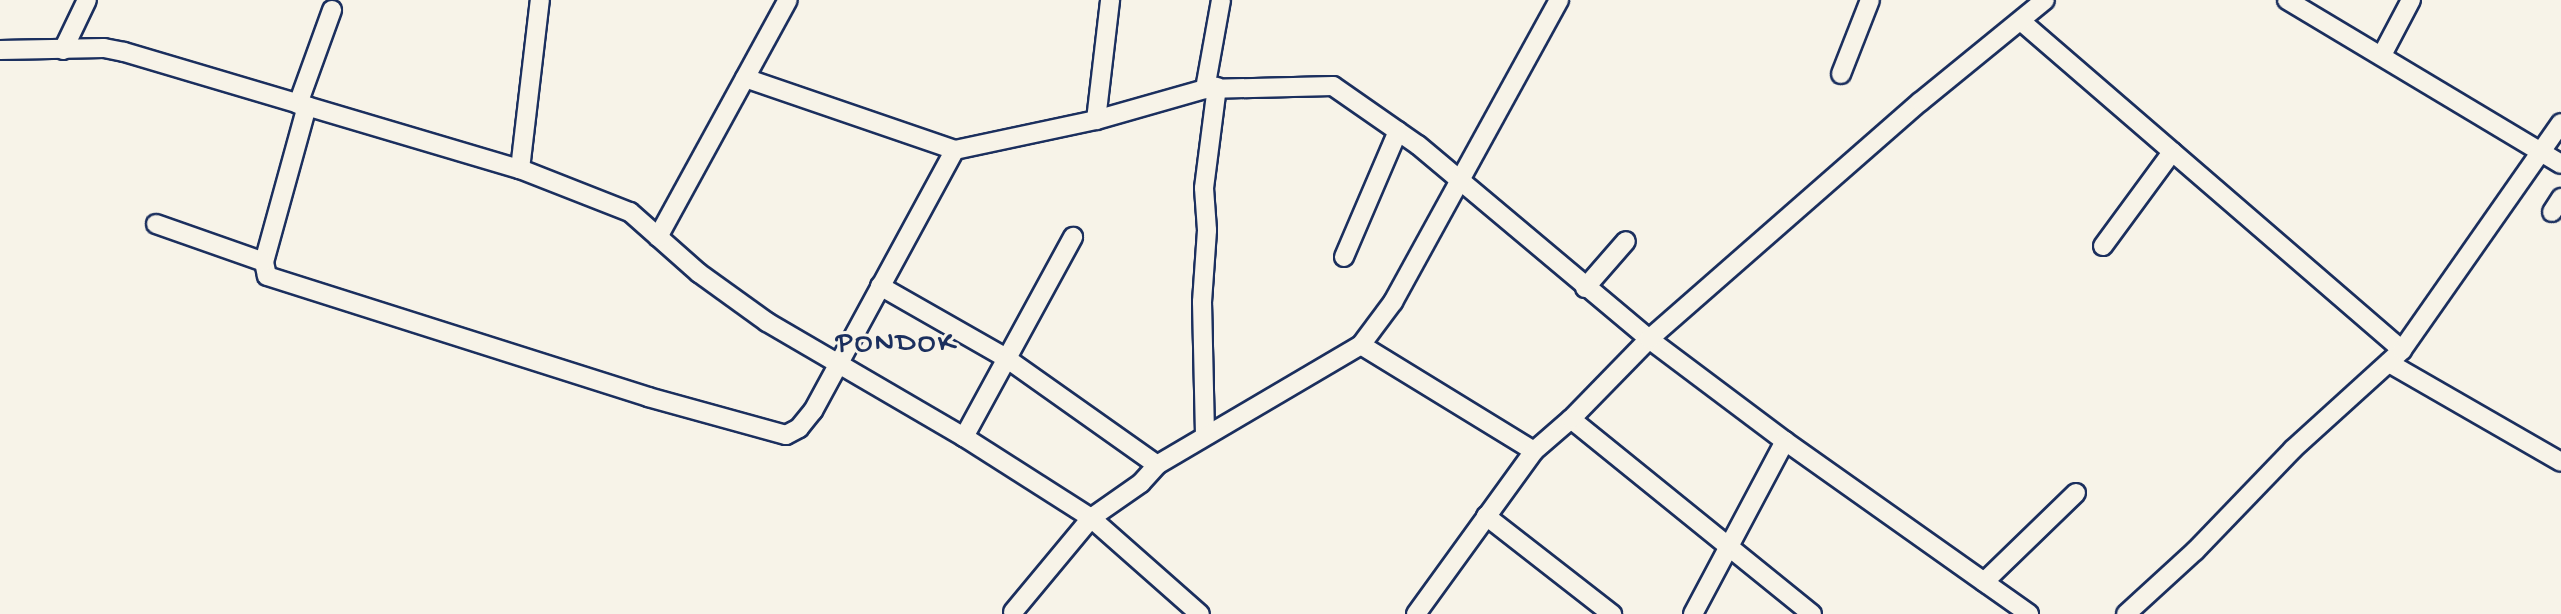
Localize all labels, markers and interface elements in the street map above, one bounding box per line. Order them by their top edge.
district label: PONDOK [836,327,956,363]

